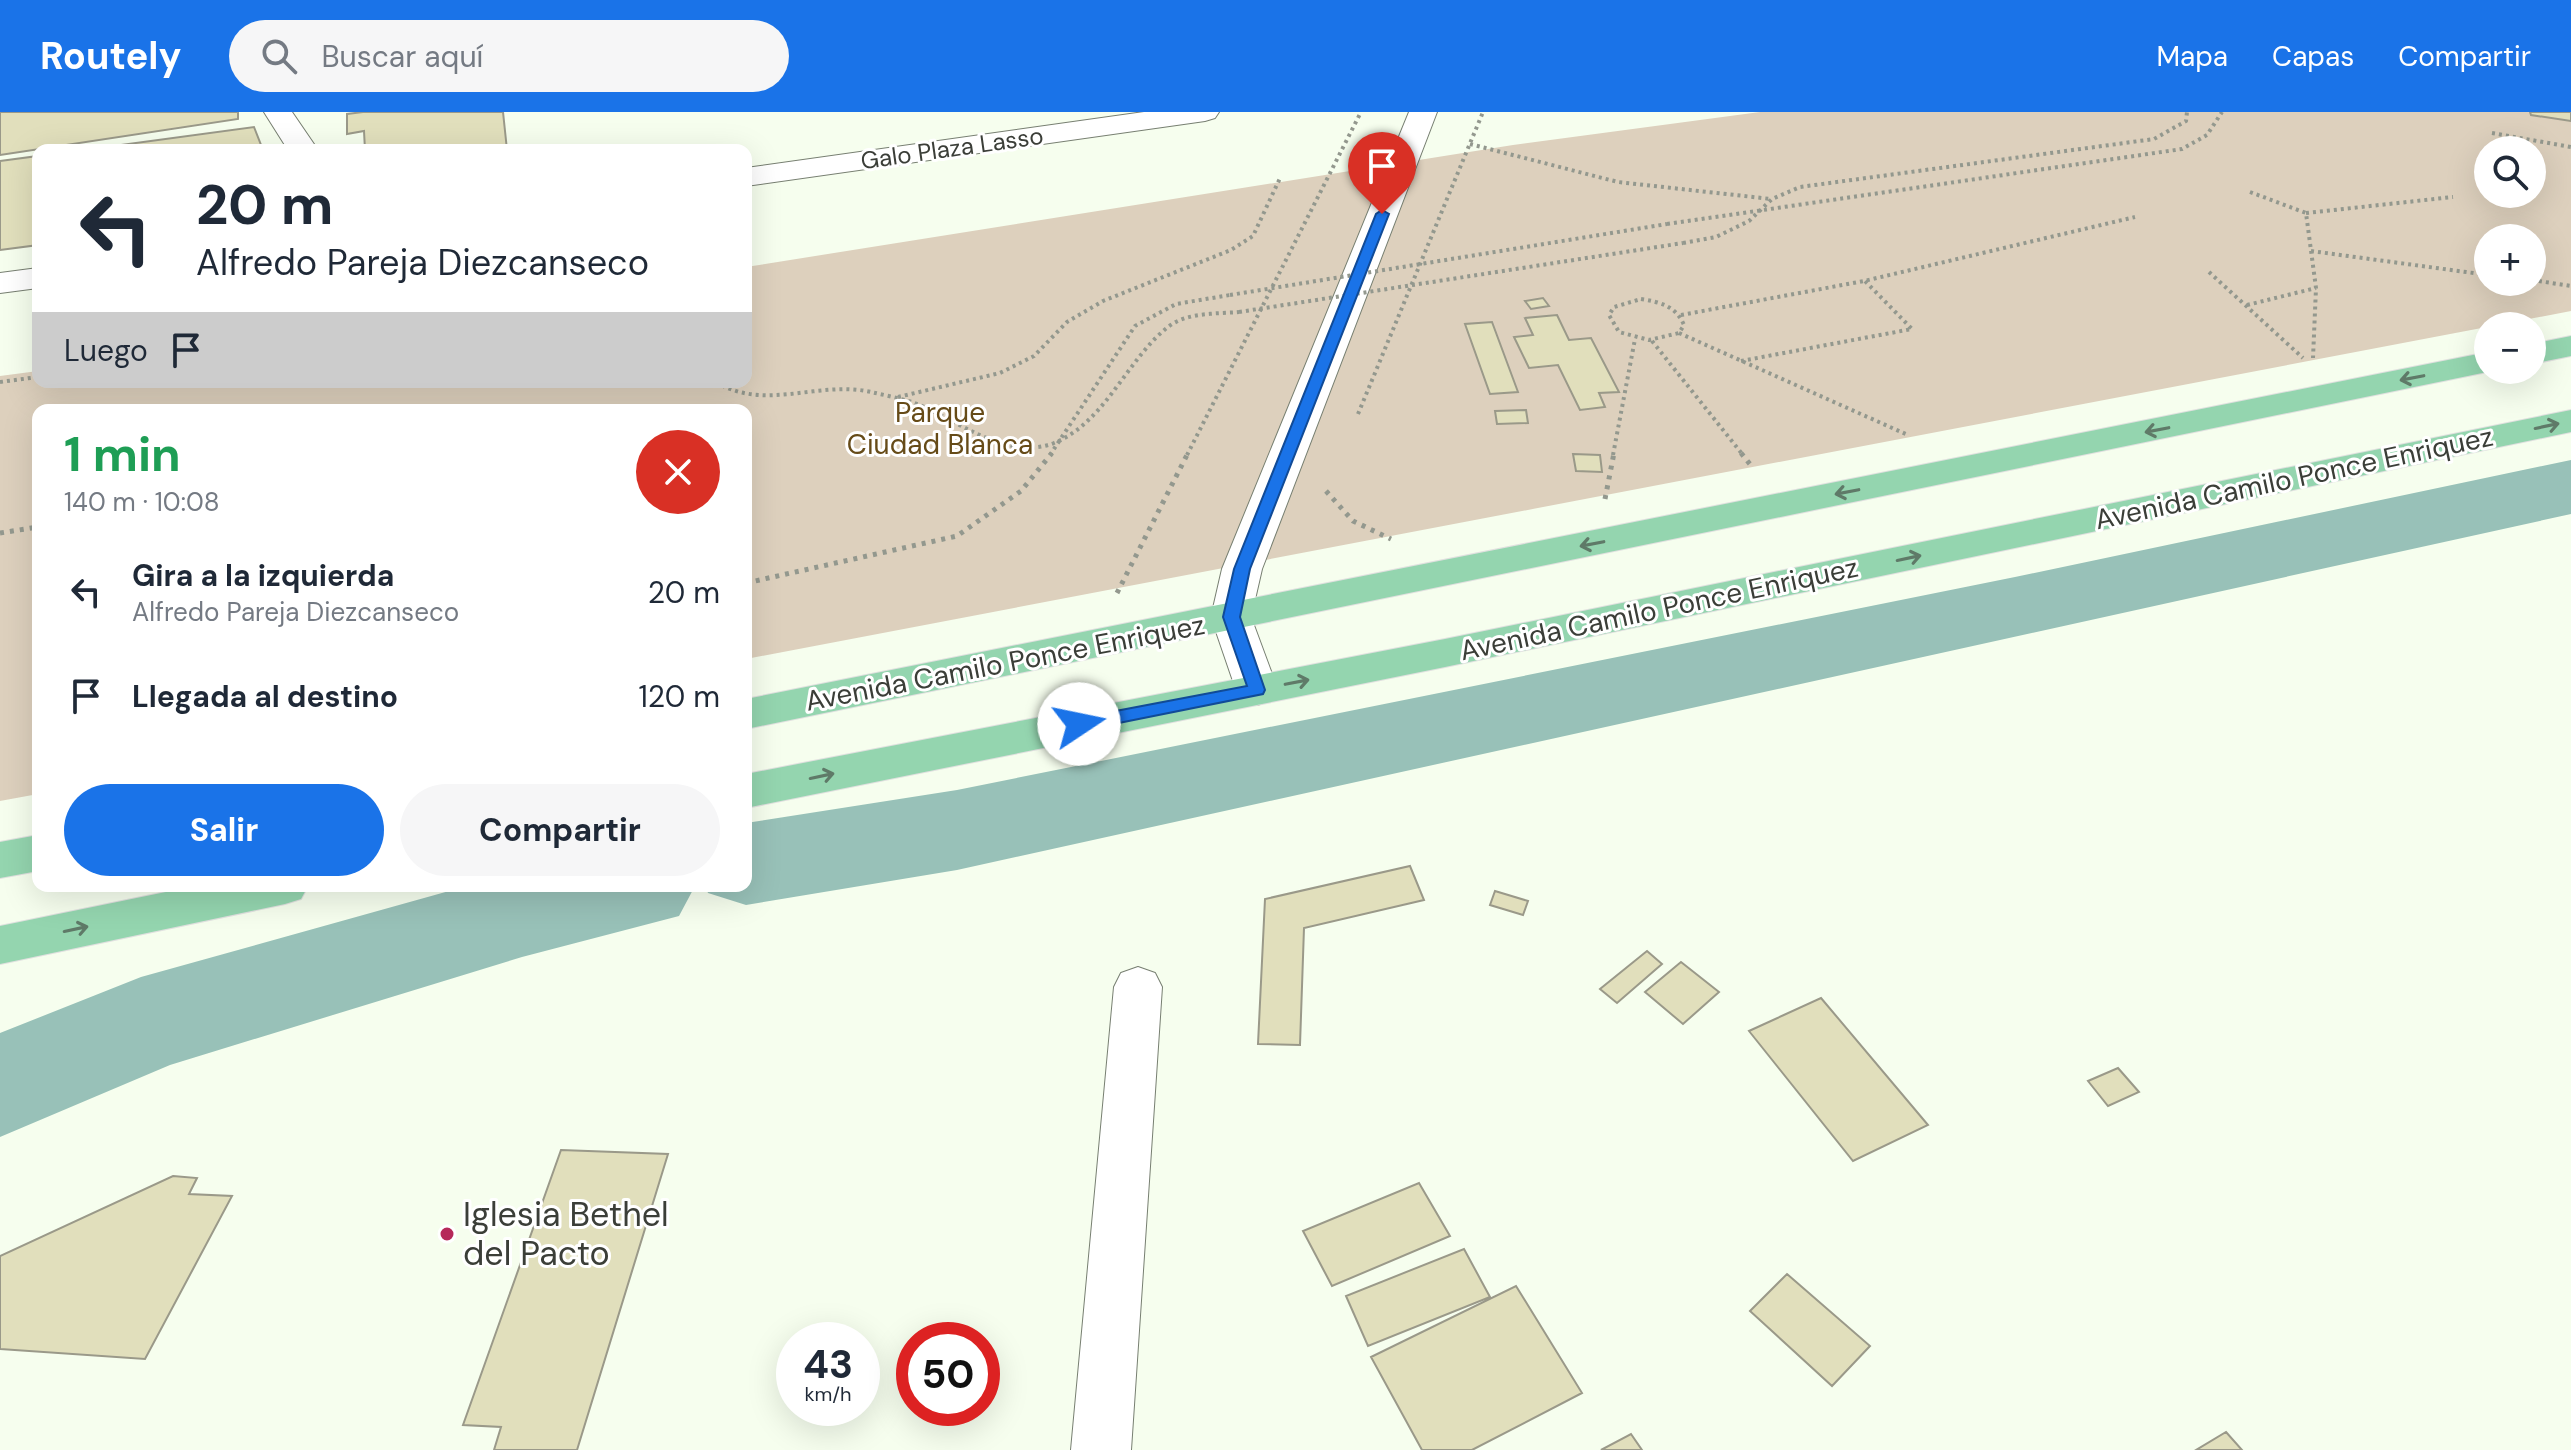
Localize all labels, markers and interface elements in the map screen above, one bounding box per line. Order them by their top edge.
search box [229,20,789,92]
text: Routely [40,31,181,81]
icon: search [257,34,301,78]
text: Buscar aquí [321,37,483,76]
text: Mapa [2157,38,2228,75]
text: Capas [2272,38,2354,75]
text: Compartir [2398,38,2531,75]
street label: Galo Plaza Lasso [859,120,1045,176]
pin [1348,132,1416,214]
map controls [2474,136,2546,384]
button: search [2474,136,2546,208]
icon: arrive [1360,144,1404,188]
text: 20 m [196,168,333,241]
icon: left [64,176,168,280]
button: + [2474,224,2546,296]
text: Alfredo Pareja Diezcanseco [196,239,649,286]
button: − [2474,312,2546,384]
icon: arrive [164,328,208,372]
text: Luego [64,331,148,370]
one-way arrow [2399,371,2425,386]
park label: Parque Ciudad Blanca [847,394,1033,463]
street label: Avenida Camilo Ponce Enriquez [2091,418,2497,538]
one-way arrow [2534,418,2560,433]
text: 1 min [64,423,181,486]
one-way arrow [2144,423,2170,438]
button: close [636,430,720,514]
text: 140 m · 10:08 [64,485,219,519]
one-way arrow [1835,485,1860,500]
one-way arrow [1580,537,1605,552]
street label: Avenida Camilo Ponce Enriquez [1456,549,1862,669]
one-way arrow [1895,549,1921,564]
text: Gira a la izquierda [132,556,394,595]
icon: left [64,570,108,614]
text: 20 m [648,573,720,612]
text: Alfredo Pareja Diezcanseco [132,595,459,629]
street label: Avenida Camilo Ponce Enriquez [802,606,1208,720]
icon: arrive [64,674,108,718]
one-way arrow [1284,674,1310,689]
text: Llegada al destino [132,677,398,716]
text: 120 m [638,677,720,716]
position arrow [1037,682,1121,766]
one-way arrow [809,768,835,783]
button: Salir [64,784,384,876]
button: Compartir [400,784,720,876]
one-way arrow [63,921,89,936]
place label: Iglesia Bethel del Pacto [463,1192,669,1276]
marker: Iglesia Bethel del Pacto [438,1225,456,1243]
speed limit sign: 50 [896,1322,1000,1426]
text: 43 [803,1338,853,1390]
text: km/h [804,1381,852,1407]

